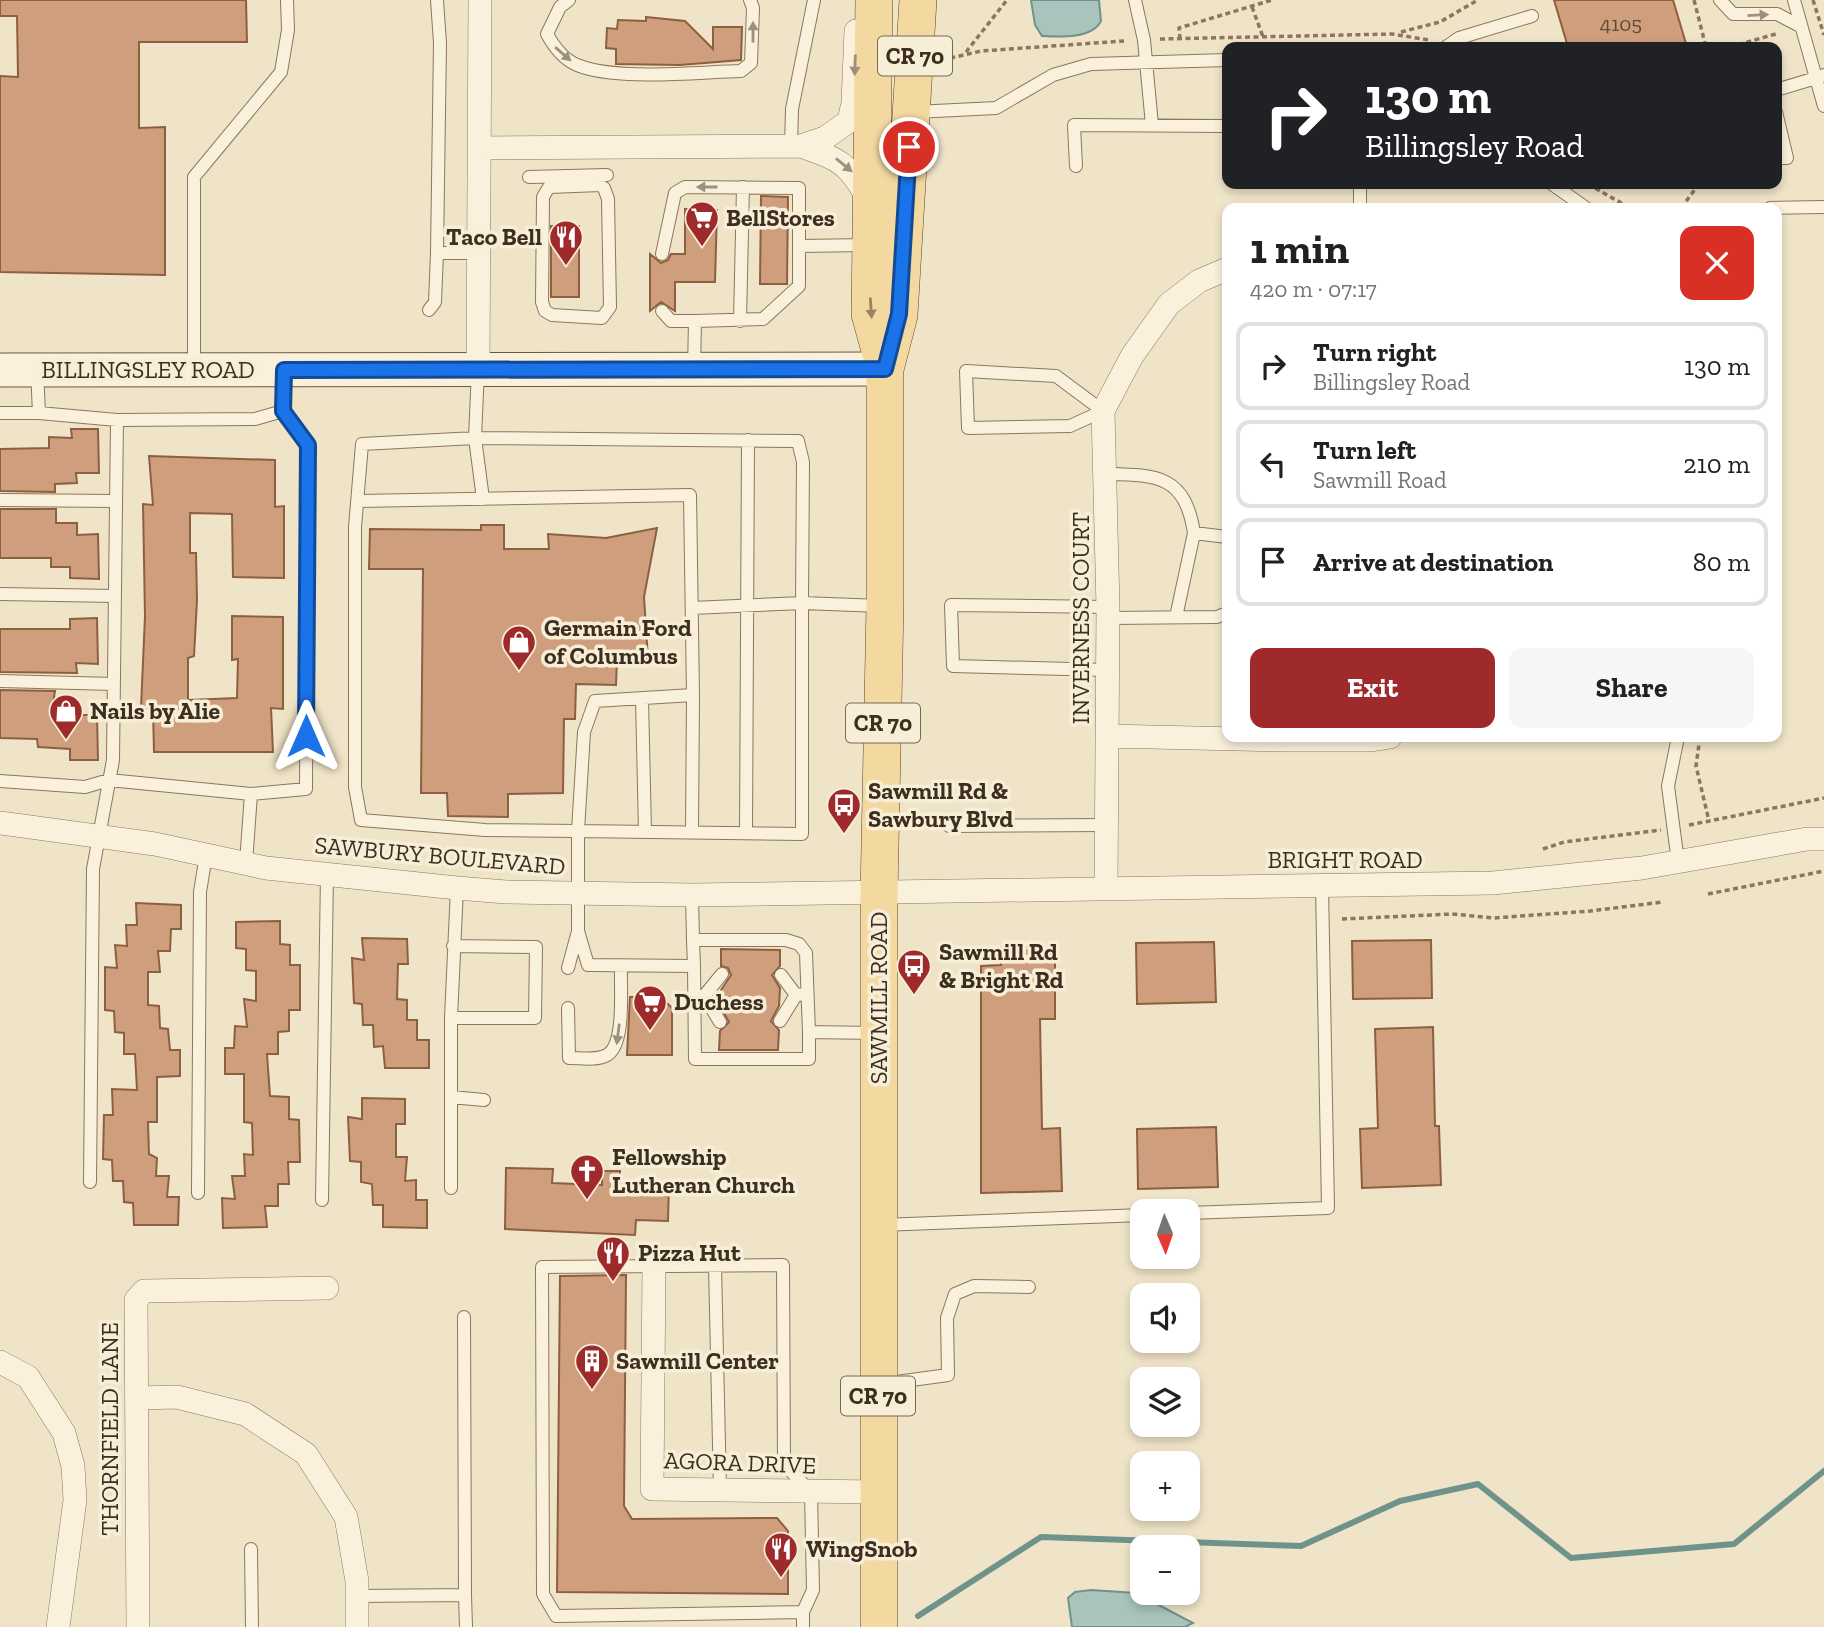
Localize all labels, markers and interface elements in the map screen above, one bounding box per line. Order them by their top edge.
one-way arrow [1748,10,1770,21]
house number: 4105 [1600,11,1642,36]
one-way arrow [747,20,759,42]
road number: CR 70 [878,36,952,76]
one-way arrow [554,46,572,62]
one-way arrow [849,54,860,76]
text: 130 m [1365,67,1491,126]
icon: right [1250,70,1341,161]
pin [879,117,939,177]
text: Billingsley Road [1365,127,1584,165]
icon: arrive [890,128,928,166]
one-way arrow [834,157,852,172]
one-way arrow [696,181,718,193]
supermarket icon: BellStores [683,199,721,248]
place label: BellStores [726,203,835,232]
restaurant icon: Taco Bell [547,218,585,267]
place label: Taco Bell [446,222,542,251]
text: 1 min [1250,223,1349,274]
button: close [1680,226,1754,300]
text: 420 m · 07:17 [1250,275,1377,303]
one-way arrow [865,297,876,319]
text: Turn right [1313,336,1436,368]
icon: right [1254,347,1292,385]
text: 130 m [1684,350,1750,382]
street label: BILLINGSLEY ROAD [41,355,255,384]
text: Billingsley Road [1313,368,1470,396]
text: Turn left [1313,434,1416,466]
icon: left [1254,445,1292,483]
text: 210 m [1683,448,1750,480]
text: Sawmill Road [1313,466,1447,494]
street label: INVERNESS COURT [1066,512,1095,724]
icon: arrive [1254,543,1292,581]
text: Arrive at destination [1313,546,1553,578]
text: 80 m [1693,546,1750,578]
place label: Germain Ford of Columbus [544,613,692,670]
shop icon: Germain Ford of Columbus [500,623,538,672]
button: Exit [1250,648,1495,728]
button: Share [1509,648,1754,728]
shop icon: Nails by Alie [47,692,85,741]
place label: Nails by Alie [90,696,221,725]
position arrow [269,699,343,773]
road number: CR 70 [846,704,920,743]
place label: Sawmill Rd & Sawbury Blvd [868,776,1014,833]
bus stop icon: Sawmill Rd & Sawbury Blvd [825,786,863,835]
street label: SAWBURY BOULEVARD [313,830,567,881]
street label: BRIGHT ROAD [1267,845,1423,874]
street label: SAWMILL ROAD [864,912,893,1084]
place label: Sawmill Rd & Bright Rd [939,937,1064,994]
bus stop icon: Sawmill Rd & Bright Rd [895,947,933,996]
supermarket icon: Duchess [631,983,669,1032]
place label: Duchess [674,987,764,1016]
one-way arrow [612,1023,623,1045]
place label: Fellowship Lutheran Church [612,1142,795,1199]
church icon: Fellowship Lutheran Church [568,1152,606,1201]
north arrow [1130,1199,1200,1269]
map controls [1130,1199,1200,1605]
restaurant icon: Pizza Hut [594,1234,632,1283]
place label: Pizza Hut [638,1238,741,1267]
button: sound [1130,1283,1200,1353]
street label: THORNFIELD LANE [95,1322,124,1536]
building icon: Sawmill Center [573,1342,611,1391]
place label: Sawmill Center [616,1346,779,1375]
button: layers [1130,1367,1200,1437]
road number: CR 70 [841,1376,915,1415]
street label: AGORA DRIVE [663,1445,817,1480]
button: + [1130,1451,1200,1521]
restaurant icon: WingSnob [762,1530,800,1579]
place label: WingSnob [806,1534,918,1563]
button: − [1130,1535,1200,1605]

